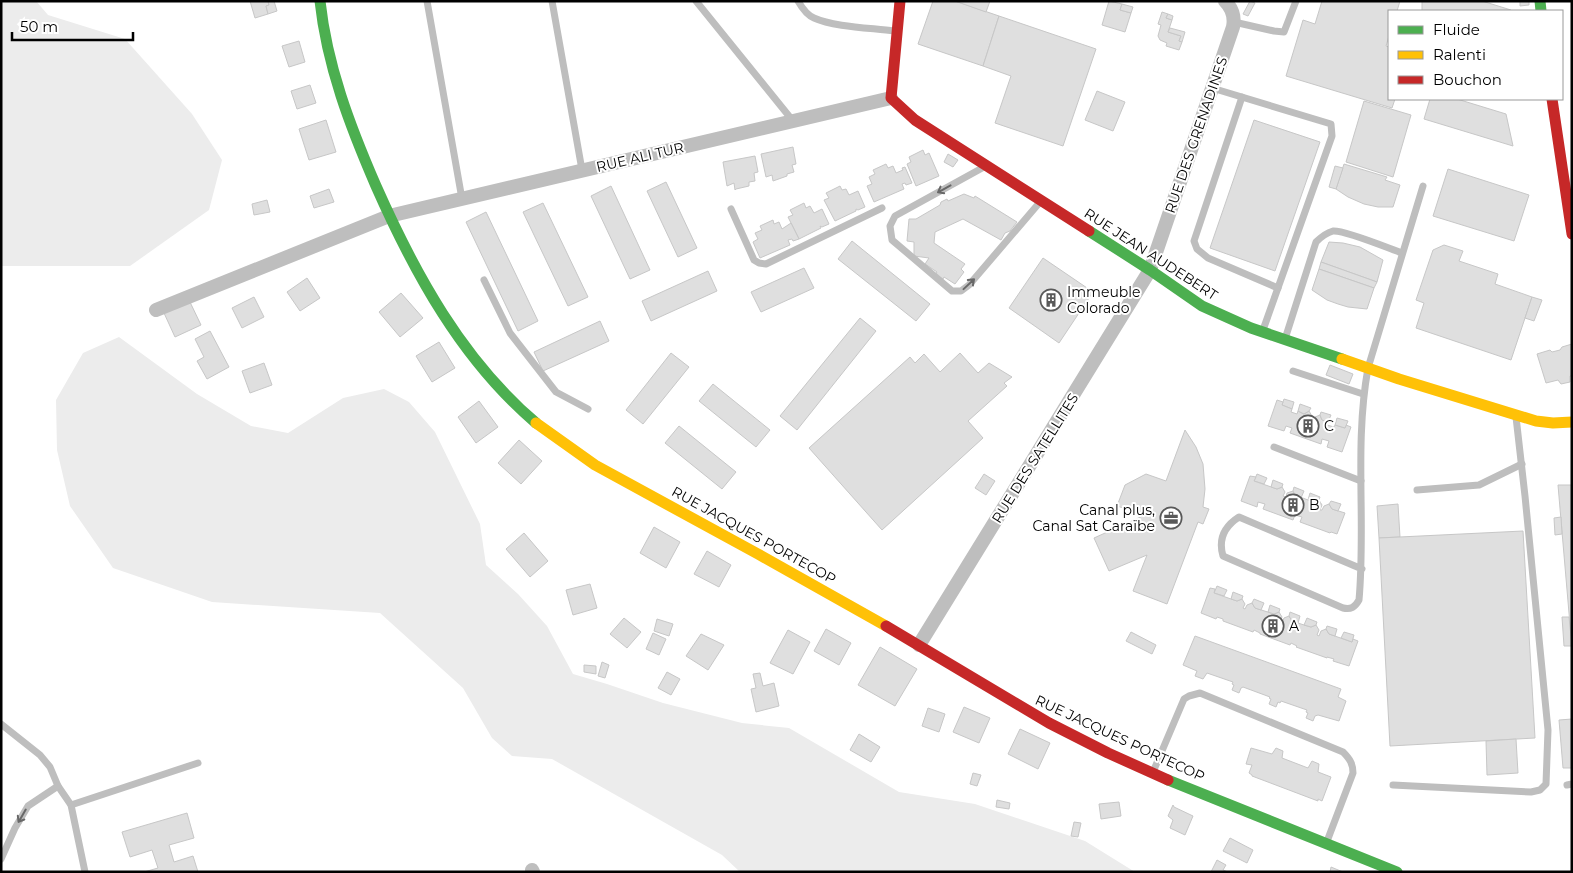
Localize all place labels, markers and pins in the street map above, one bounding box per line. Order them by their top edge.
place label: Immeuble Colorado [1067,283,1141,317]
building icon: Immeuble Colorado [1039,288,1063,312]
building icon: C [1296,414,1320,438]
place label: C [1324,417,1334,435]
building icon: B [1281,493,1305,517]
place label: B [1309,496,1320,514]
place label: Canal plus, Canal Sat Caraïbe [1032,501,1155,535]
office icon: Canal plus, Canal Sat Caraïbe [1159,506,1183,530]
building icon: A [1261,614,1285,638]
place label: A [1289,617,1300,635]

